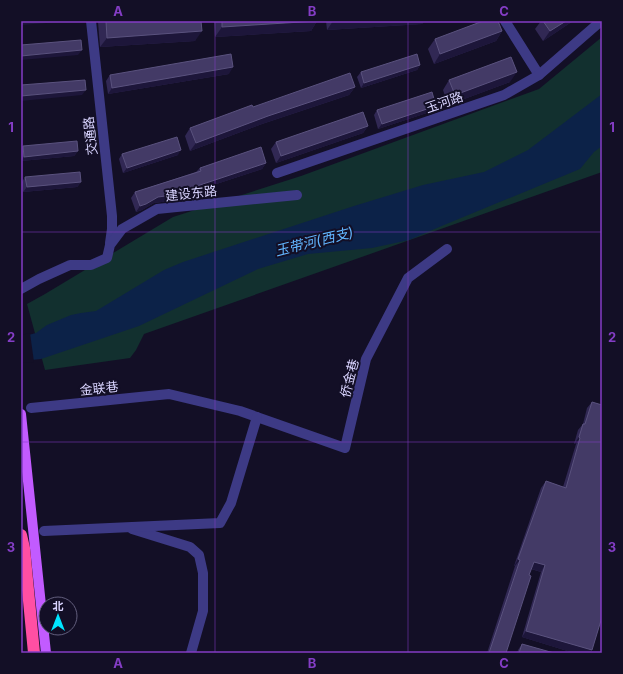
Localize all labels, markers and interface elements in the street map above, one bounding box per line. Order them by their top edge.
text: A [113,3,123,19]
text: B [308,3,317,19]
text: C [499,3,509,19]
street label: 玉河路 [423,88,465,116]
street label: 交通路 [80,116,100,156]
text: 1 [8,119,14,135]
text: 1 [609,119,615,135]
street label: 建设东路 [164,182,218,204]
water label: 玉带河(西支) [273,223,355,259]
text: 2 [7,329,15,345]
text: 2 [608,329,616,345]
street label: 侨金巷 [337,357,361,399]
street label: 金联巷 [79,378,119,398]
text: 3 [7,539,15,555]
text: 3 [608,539,616,555]
north arrow [38,596,78,636]
text: 北 [53,599,64,613]
text: A [113,655,123,671]
text: B [308,655,317,671]
text: C [499,655,509,671]

